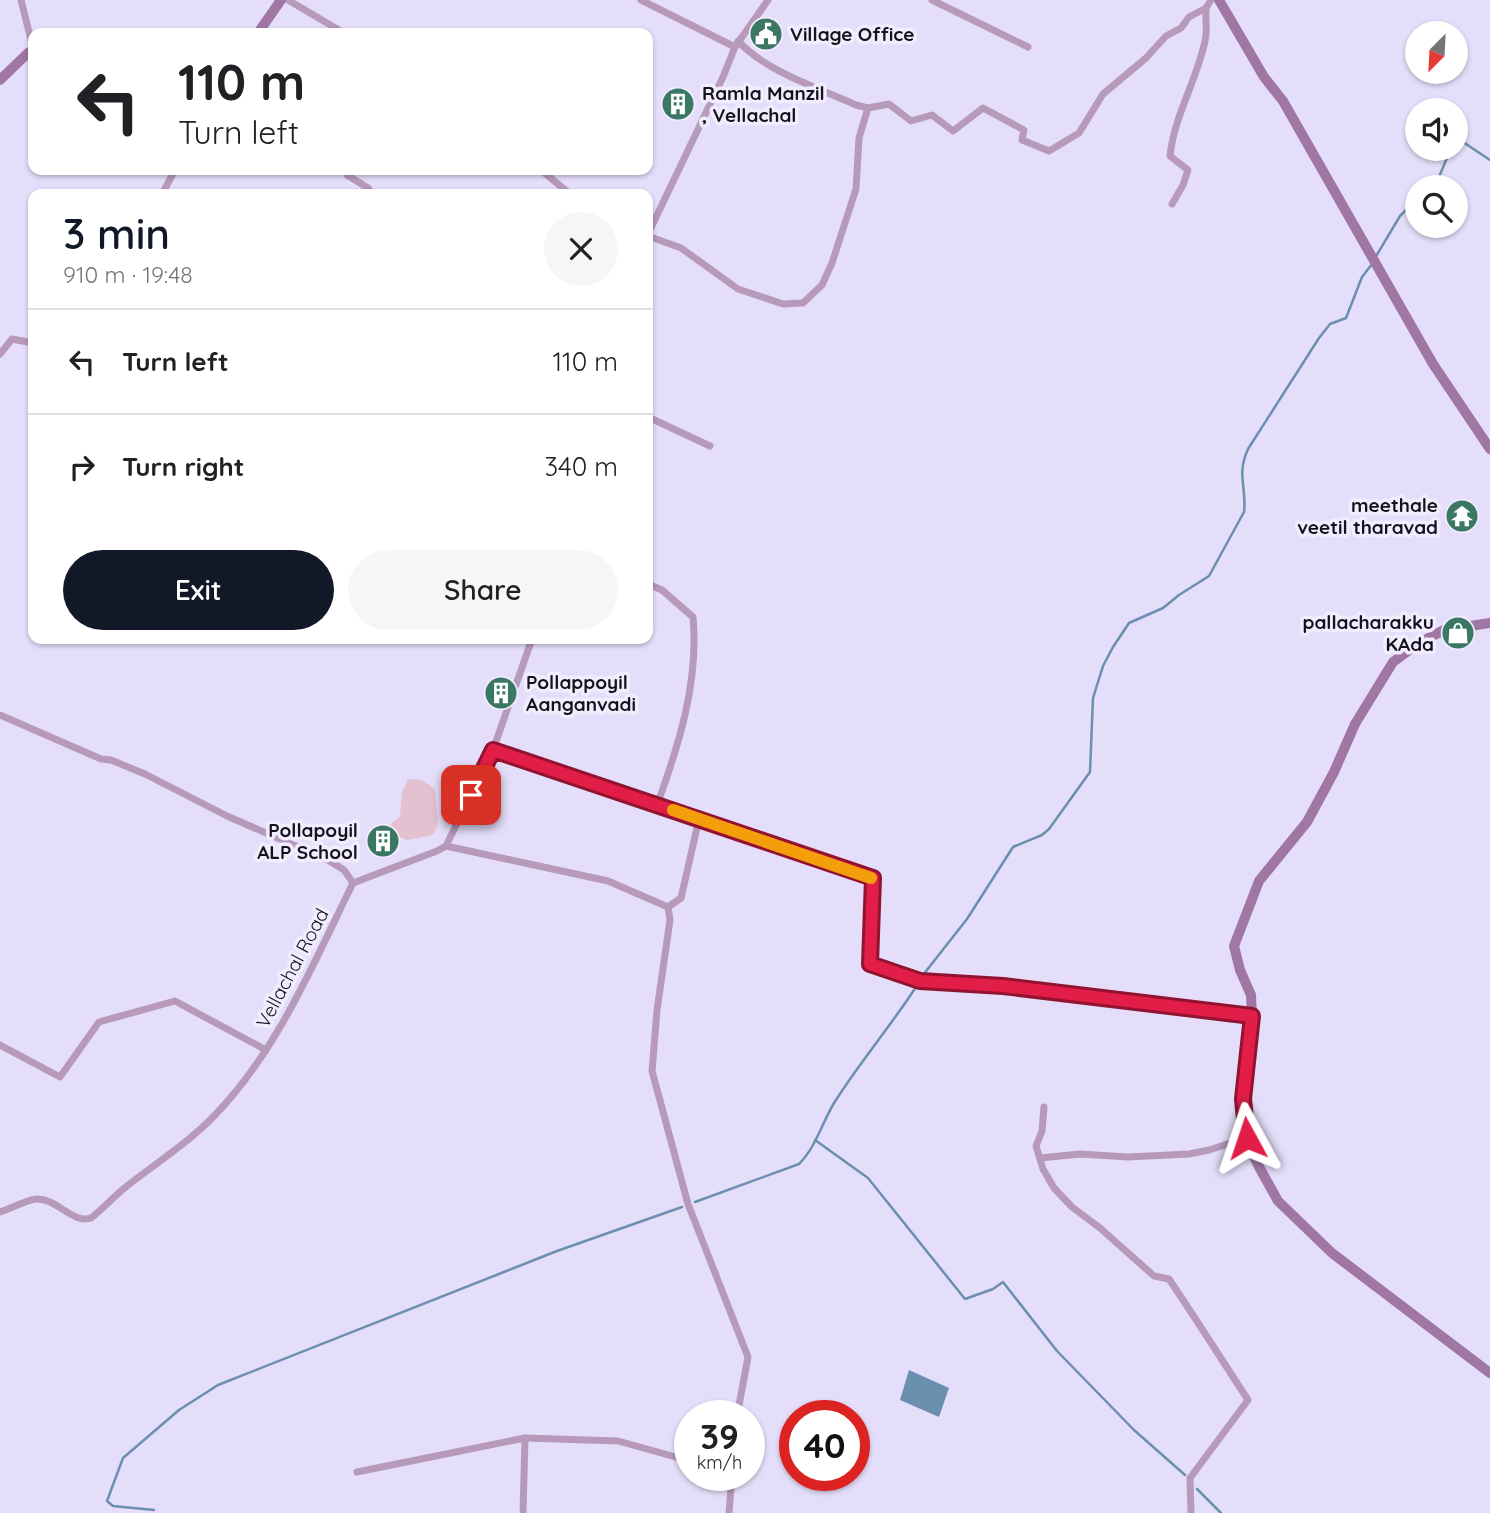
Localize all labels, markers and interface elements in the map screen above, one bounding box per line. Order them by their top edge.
public building icon: Village Office [747,15,785,53]
north arrow [1405,21,1468,84]
map controls [1405,21,1468,238]
place label: Village Office [790,22,914,46]
text: 110 m [178,51,305,112]
icon: left [63,56,154,147]
place label: Ramla Manzil , Vellachal [702,81,825,127]
building icon: Ramla Manzil , Vellachal [659,85,697,123]
button: sound [1405,98,1468,161]
text: Turn left [178,112,299,152]
button: search [1405,175,1468,238]
text: 3 min [63,207,170,260]
button: close [544,212,618,286]
text: 910 m · 19:48 [63,260,193,289]
icon: left [63,343,101,381]
text: Turn left [122,345,229,378]
text: 110 m [552,345,618,378]
icon: right [63,448,101,486]
text: Turn right [122,450,244,483]
text: 340 m [544,450,618,483]
place label: meethale veetil tharavad [1297,493,1438,539]
temple icon: meethale veetil tharavad [1443,497,1481,535]
button: Exit [63,550,334,630]
button: Share [348,550,618,630]
place label: pallacharakku KAda [1302,610,1434,656]
shop icon: pallacharakku KAda [1439,614,1477,652]
place label: Pollappoyil Aanganvadi [526,670,636,716]
building icon: Pollappoyil Aanganvadi [482,674,520,712]
pin [441,765,501,825]
icon: arrive [452,776,490,814]
place label: Pollapoyil ALP School [257,818,358,864]
building icon: Pollapoyil ALP School [364,822,402,860]
street label: Vellachal Road [250,904,334,1032]
position arrow [1210,1101,1284,1175]
speed limit sign: 40 [779,1400,870,1491]
text: 39 [700,1414,739,1458]
text: km/h [697,1451,742,1474]

